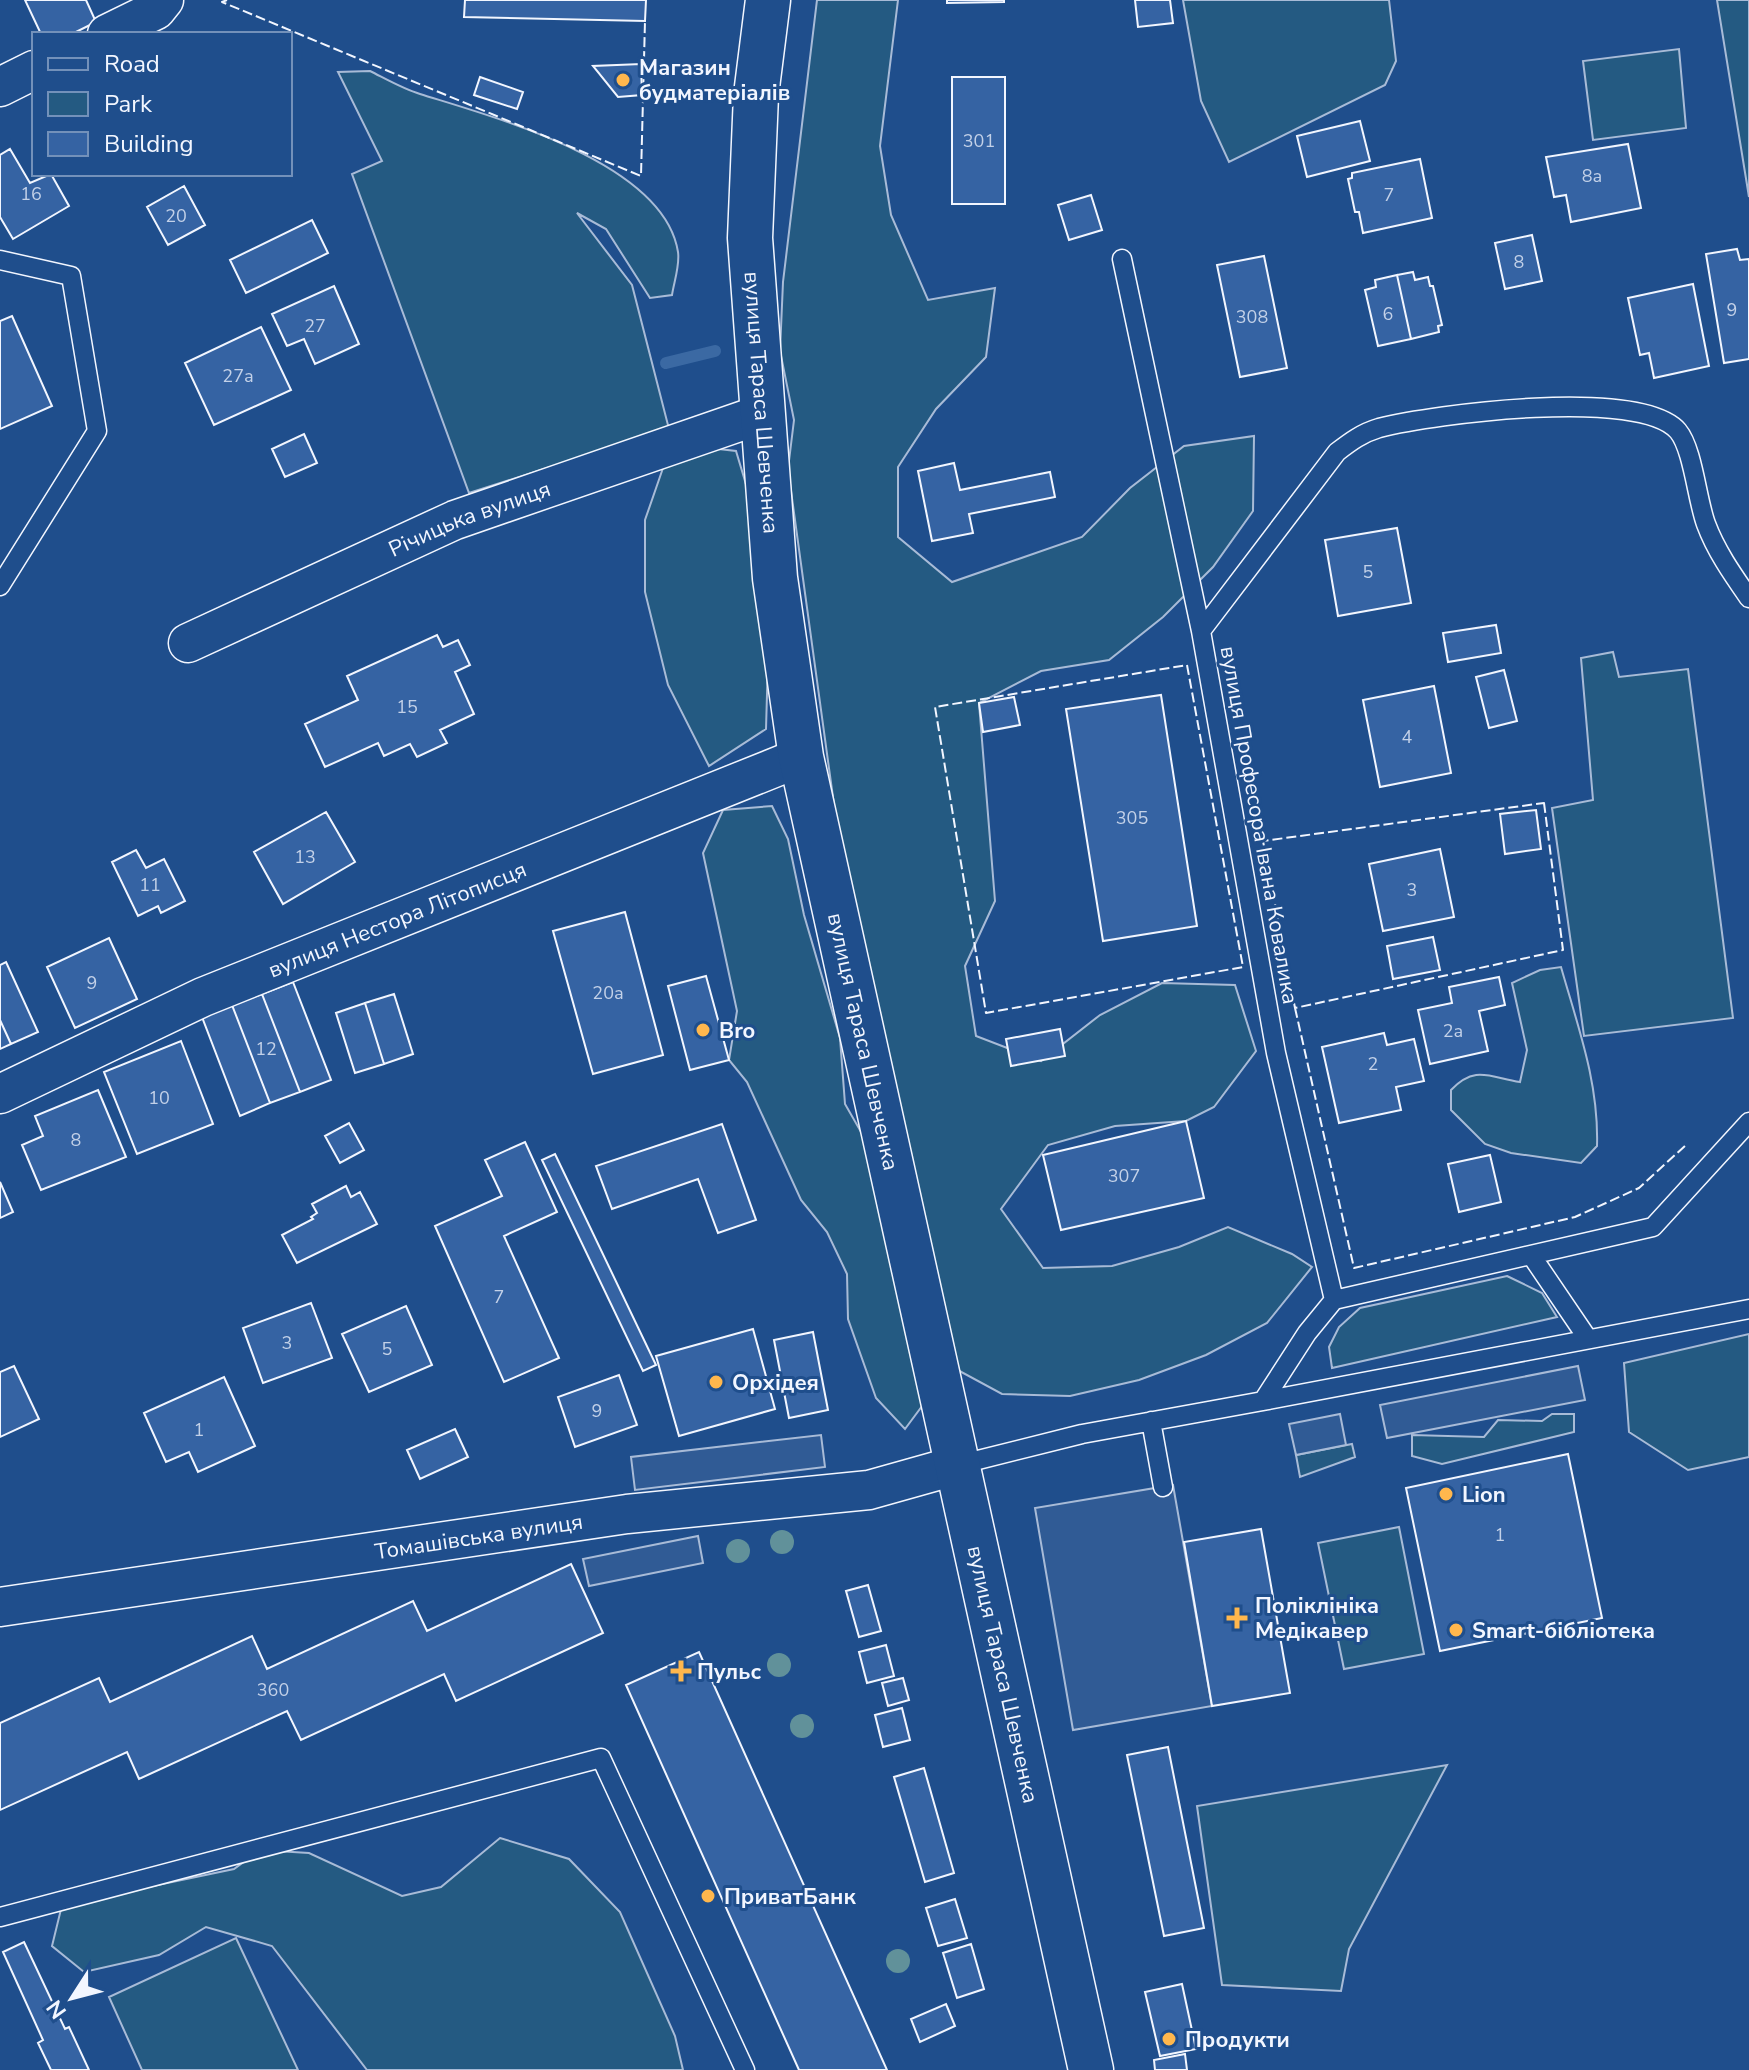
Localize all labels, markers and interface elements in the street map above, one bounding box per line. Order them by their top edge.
legend [32,32,292,176]
text: Road [104,48,160,80]
place label: Магазин будматеріалів [639,53,790,108]
marker: Магазин будматеріалів [614,71,632,89]
text: Park [104,88,153,120]
text: Building [104,128,194,160]
house number: 301 [963,129,995,153]
house number: 8а [1582,164,1602,188]
house number: 16 [20,182,42,206]
house number: 7 [1384,183,1394,207]
house number: 20 [165,204,187,228]
house number: 8 [1514,250,1524,274]
street label: вулиця Тараса Шевченка [737,271,786,535]
house number: 9 [1727,298,1737,322]
house number: 6 [1383,302,1393,326]
house number: 308 [1236,305,1268,329]
house number: 27 [304,314,326,338]
house number: 27а [222,364,254,388]
street label: Річицька вулиця [384,474,555,565]
house number: 5 [1363,560,1373,584]
street label: вулиця Професора Івана Ковалика [1213,644,1305,1007]
house number: 15 [396,695,418,719]
house number: 4 [1402,725,1413,749]
house number: 305 [1116,806,1148,830]
house number: 13 [294,845,316,869]
street label: вулиця Нестора Літописця [264,855,531,985]
house number: 11 [139,873,161,897]
house number: 3 [1407,878,1417,902]
street label: вулиця Тараса Шевченка [820,910,906,1173]
house number: 9 [87,971,97,995]
house number: 20а [592,981,624,1005]
place label: Bro [719,1016,755,1046]
house number: 2а [1443,1019,1463,1043]
marker: Bro [694,1021,712,1039]
house number: 12 [255,1037,277,1061]
house number: 2 [1368,1052,1378,1076]
house number: 10 [148,1086,170,1110]
house number: 8 [71,1128,81,1152]
house number: 307 [1108,1164,1140,1188]
house number: 7 [494,1285,504,1309]
house number: 3 [282,1331,292,1355]
house number: 5 [382,1337,392,1361]
place label: Орхідея [732,1368,819,1398]
marker: Орхідея [707,1373,725,1391]
house number: 9 [592,1399,602,1423]
house number: 1 [194,1418,204,1442]
place label: Lion [1462,1480,1506,1510]
marker: Lion [1437,1485,1455,1503]
street label: Томашівська вулиця [373,1507,585,1567]
house number: 1 [1495,1523,1505,1547]
street label: вулиця Тараса Шевченка [960,1543,1046,1806]
place label: Поліклініка Медікавер [1255,1591,1379,1646]
marker: Поліклініка Медікавер [1226,1607,1248,1629]
place label: Smart-бібліотека [1472,1616,1655,1646]
marker: Smart-бібліотека [1447,1621,1465,1639]
place label: Пульс [697,1657,761,1687]
marker: Пульс [672,1662,690,1680]
house number: 360 [257,1678,289,1702]
place label: ПриватБанк [724,1882,856,1912]
marker: ПриватБанк [699,1887,717,1905]
north arrow [32,1958,112,2038]
text: N [40,1994,74,2025]
place label: Продукти [1185,2025,1290,2055]
marker: Продукти [1160,2030,1178,2048]

